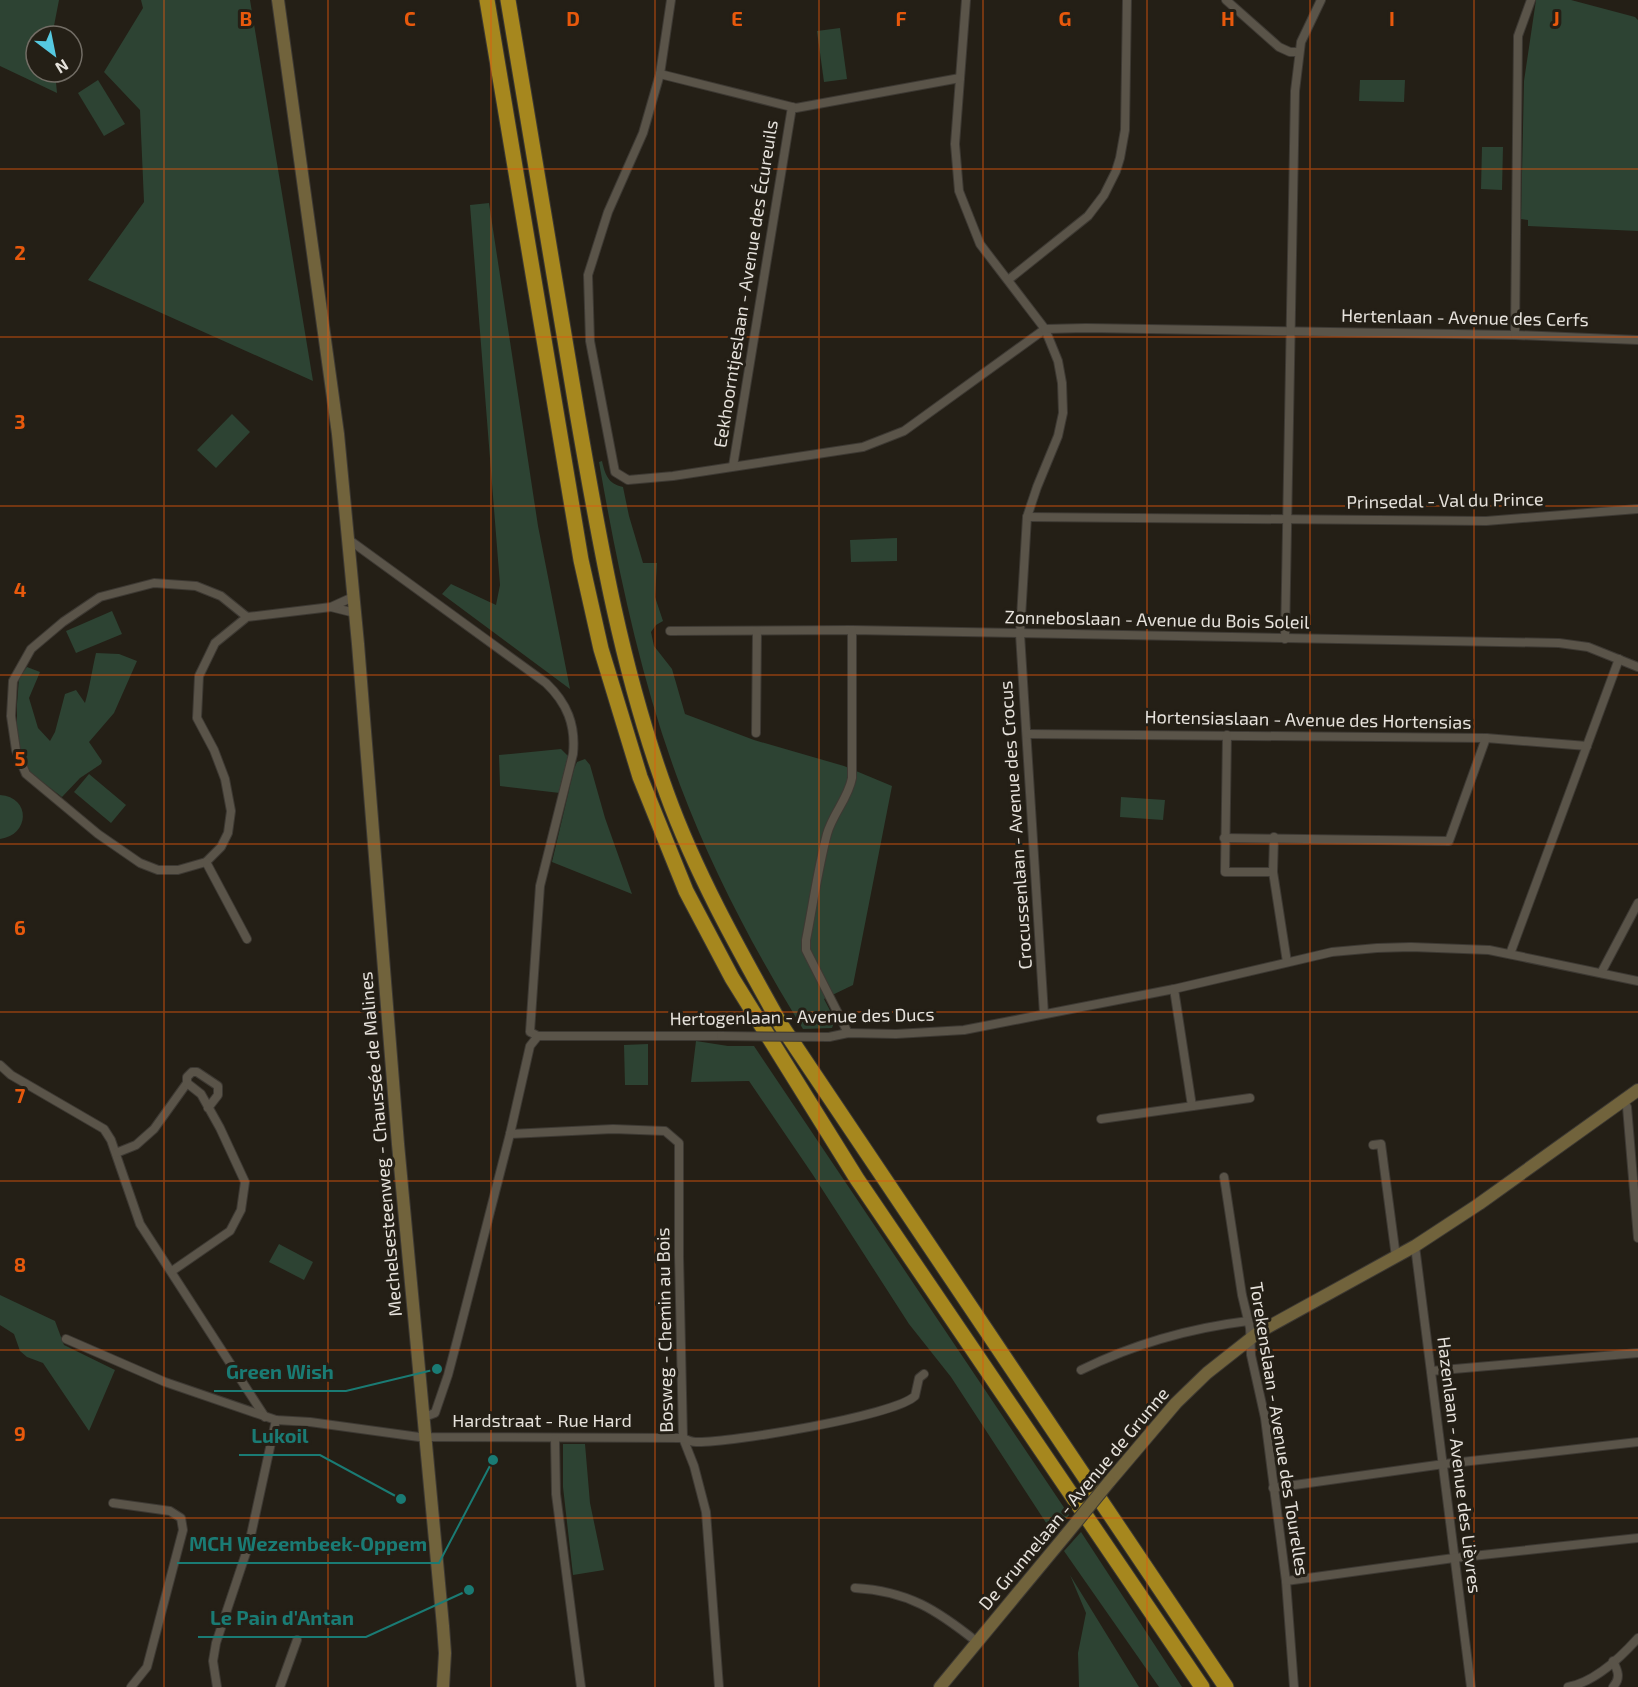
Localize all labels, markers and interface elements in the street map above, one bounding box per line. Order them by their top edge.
text: B [240,6,252,30]
text: C [404,6,416,30]
text: D [566,6,580,30]
text: E [731,6,743,30]
text: F [895,6,907,30]
text: G [1059,6,1071,30]
text: H [1221,6,1235,30]
text: I [1389,6,1395,30]
text: J [1552,6,1560,30]
north arrow [24,24,84,84]
text: N [52,56,72,78]
street label: Eekhoorntjeslaan - Avenue des Écureuils [708,118,782,449]
text: 2 [14,240,26,264]
street label: Hertenlaan - Avenue des Cerfs [1341,304,1589,330]
text: 3 [14,409,26,433]
street label: Prinsedal - Val du Prince [1346,487,1544,513]
text: 4 [14,577,27,601]
street label: Zonneboslaan - Avenue du Bois Soleil [1004,605,1310,633]
street label: Crocussenlaan - Avenue des Crocus [994,680,1036,970]
street label: Hortensiaslaan - Avenue des Hortensias [1144,705,1472,733]
text: 5 [14,746,26,770]
text: 6 [14,915,26,939]
street label: Mechelsesteenweg - Chaussée de Malines [354,971,406,1317]
street label: Hertogenlaan - Avenue des Ducs [669,1003,935,1029]
text: 7 [15,1083,26,1107]
street label: Bosweg - Chemin au Bois [651,1227,677,1433]
text: 8 [14,1252,26,1276]
street label: Torekenslaan - Avenue des Tourelles [1246,1281,1314,1577]
street label: Hazenlaan - Avenue des Lièvres [1433,1335,1487,1595]
callout: Green Wish [214,1353,346,1391]
text: Green Wish [226,1359,334,1383]
street label: De Grunnelaan - Avenue de Grunne [974,1383,1173,1614]
street label: Hardstraat - Rue Hard [452,1409,632,1431]
callout: Lukoil [239,1417,320,1455]
text: 9 [14,1421,26,1445]
text: Lukoil [251,1423,309,1447]
callout: MCH Wezembeek-Oppem [177,1525,439,1563]
text: MCH Wezembeek-Oppem [189,1531,427,1555]
callout: Le Pain d'Antan [198,1599,366,1637]
text: Le Pain d'Antan [210,1605,354,1629]

